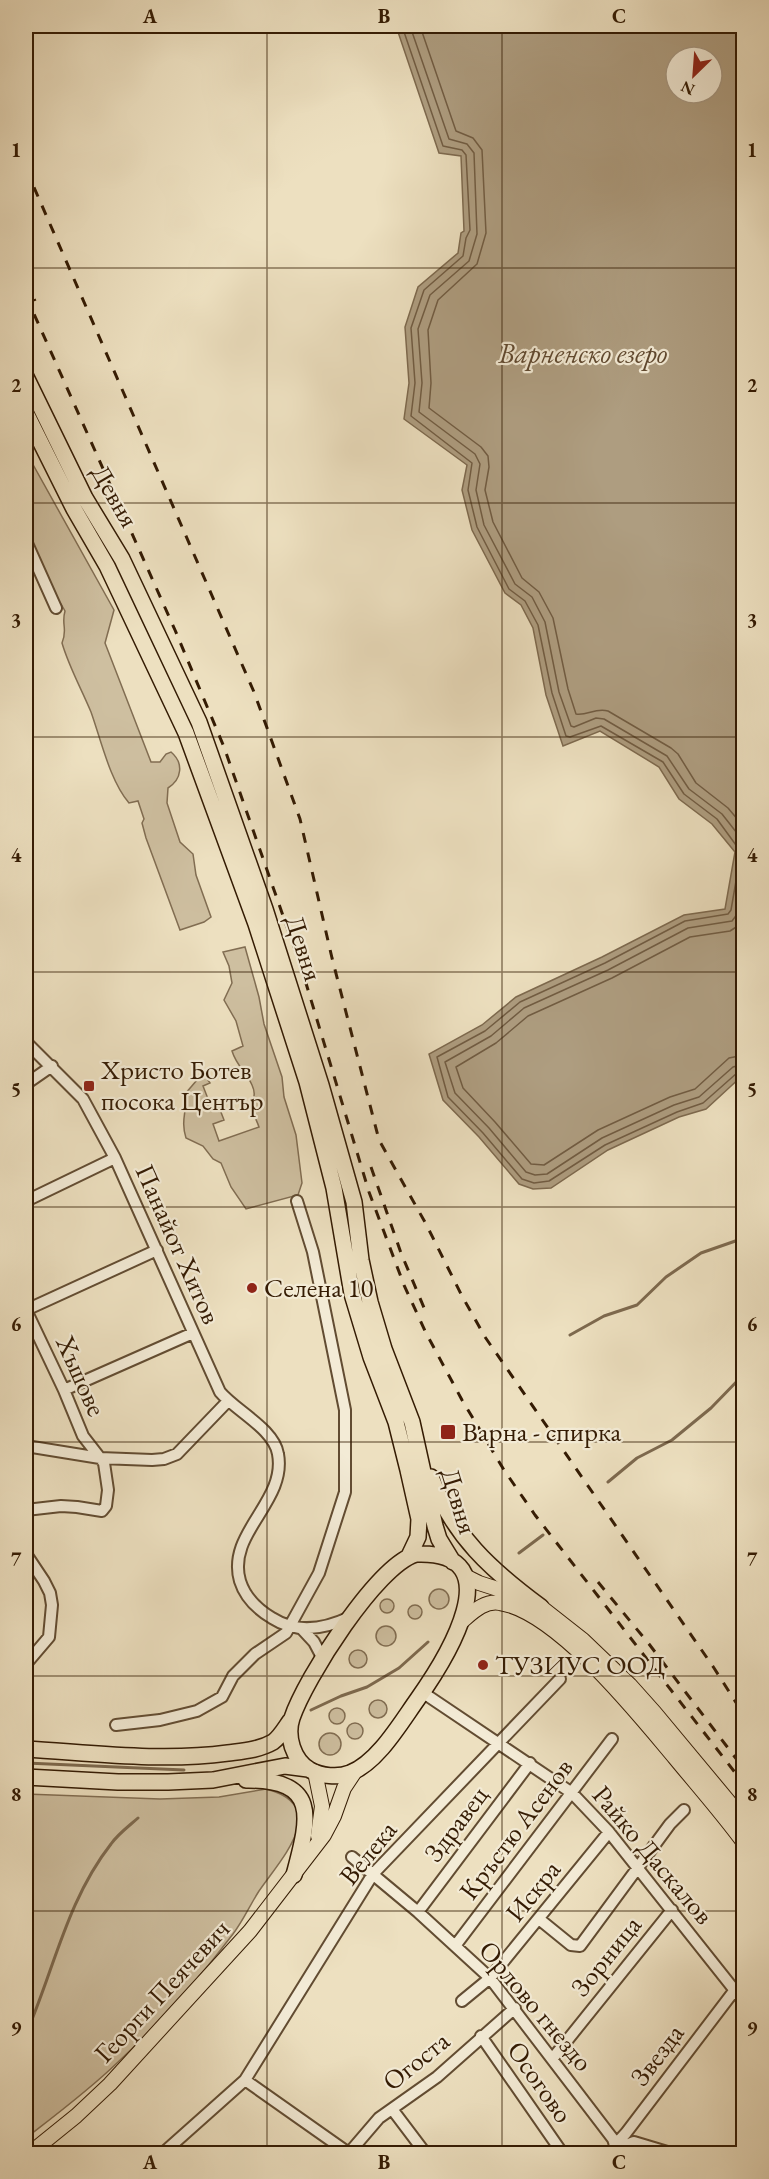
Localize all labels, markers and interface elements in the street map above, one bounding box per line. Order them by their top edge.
text: A [142,3,158,29]
text: B [378,3,390,29]
text: C [612,3,626,29]
north arrow [664,45,724,105]
text: N [678,76,698,100]
text: 1 [11,137,21,163]
text: 1 [747,137,757,163]
water label: Варненско езеро [498,335,668,371]
text: 2 [11,372,22,398]
text: 2 [747,372,758,398]
street label: Девня [83,458,147,534]
text: 3 [11,607,21,633]
text: 3 [747,607,757,633]
text: 4 [11,842,22,868]
text: 4 [747,842,758,868]
street label: Девня [277,911,331,985]
place label: Христо Ботев посока Център [100,1052,264,1118]
text: 5 [11,1076,21,1102]
text: 5 [747,1076,757,1102]
marker: Христо Ботев посока Център [82,1079,96,1093]
street label: Панайот Хитов [128,1158,229,1329]
place label: Селена 10 [264,1270,373,1305]
marker: Селена 10 [245,1281,259,1295]
text: 6 [11,1311,22,1337]
text: 6 [747,1311,758,1337]
street label: Хъшове [48,1329,115,1421]
place label: Варна - спирка [462,1414,622,1449]
marker: Варна - спирка [439,1423,457,1441]
street label: Девня [433,1464,486,1538]
text: 7 [11,1546,22,1572]
text: 7 [747,1546,758,1572]
place label: ТУЗИУС ООД [495,1647,666,1682]
marker: ТУЗИУС ООД [476,1658,490,1672]
street label: Кръстю Асенов [451,1751,580,1907]
street label: Райко Даскалов [585,1778,722,1931]
street label: Здравец [416,1779,496,1869]
text: 8 [11,1781,21,1807]
text: 8 [747,1781,757,1807]
street label: Велека [331,1813,404,1892]
street label: Искра [497,1853,568,1929]
street label: Зорница [562,1908,649,2003]
street label: Георги Пеячевич [86,1912,237,2070]
street label: Орлово гнездо [471,1933,601,2078]
text: 9 [11,2015,22,2041]
text: 9 [747,2015,758,2041]
street label: Звезда [622,2017,691,2093]
street label: Огоста [375,2023,457,2098]
street label: Осогово [500,2034,581,2129]
text: A [142,2149,158,2175]
text: B [378,2149,390,2175]
text: C [612,2149,626,2175]

